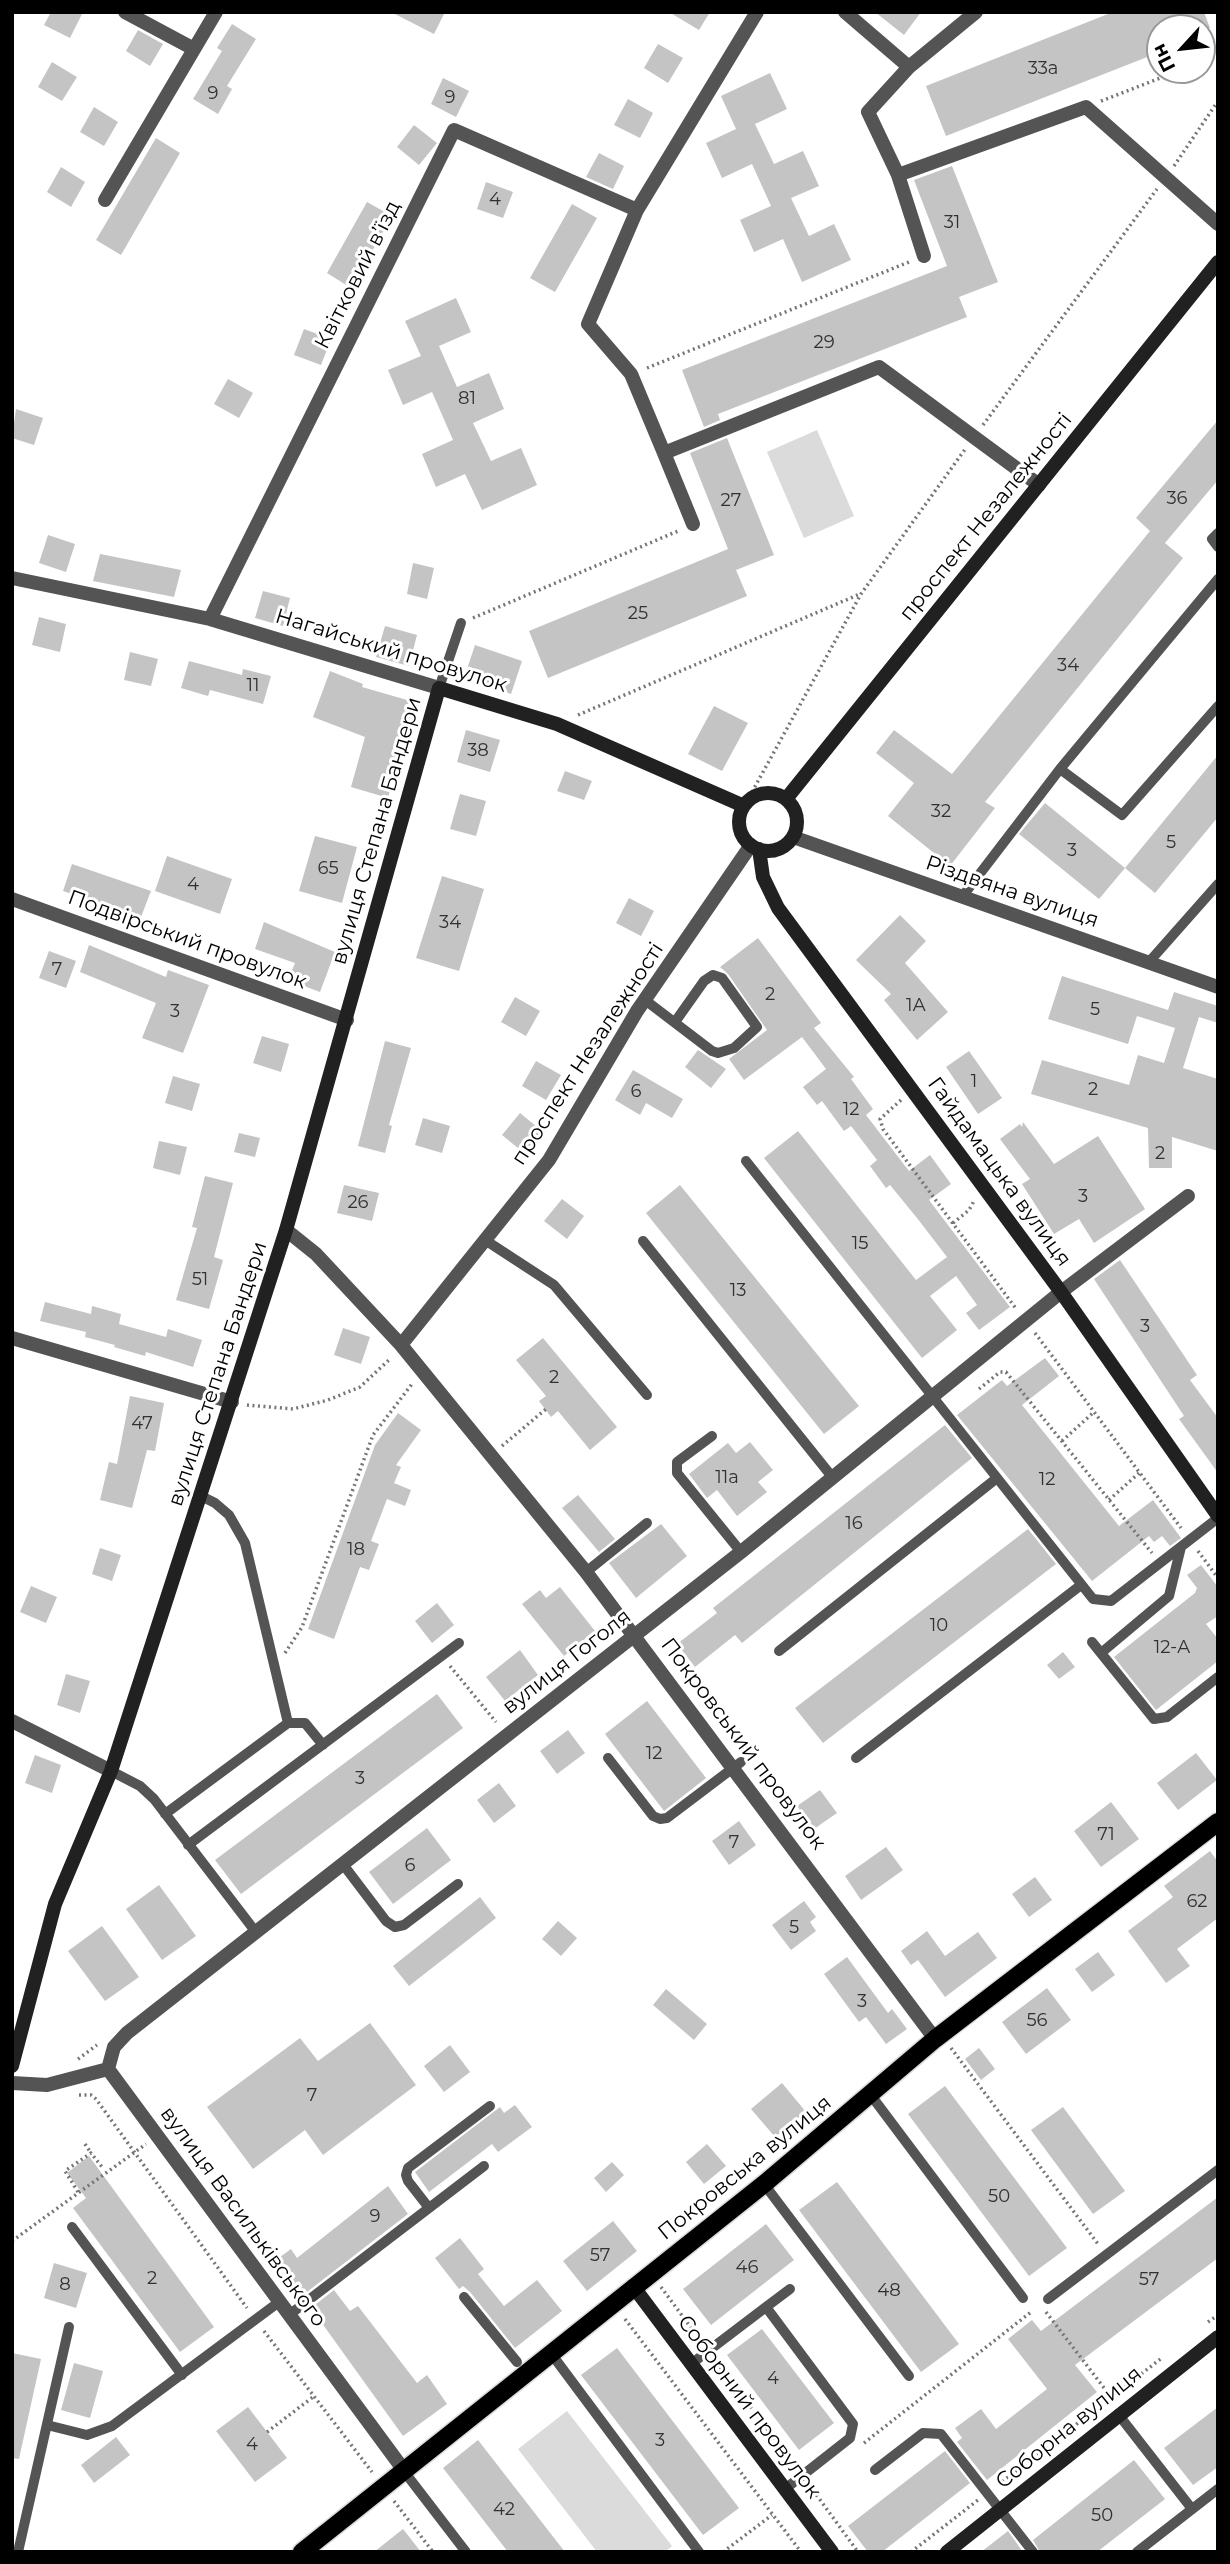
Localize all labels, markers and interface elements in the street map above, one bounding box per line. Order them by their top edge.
north arrow [1146,14,1216,84]
text: Пн [1147,40,1180,76]
house number: 33а [1028,58,1058,80]
house number: 9 [208,83,218,105]
house number: 9 [445,87,455,109]
house number: 4 [489,189,501,211]
street label: Квітковий в’їзд [310,197,406,353]
house number: 31 [944,212,960,234]
house number: 29 [813,332,835,354]
house number: 81 [458,388,476,410]
street label: проспект Незалежності [894,408,1078,626]
house number: 36 [1166,488,1188,510]
house number: 27 [721,490,741,512]
house number: 25 [628,603,648,625]
street label: Нагайський провулок [272,604,510,698]
house number: 34 [1057,655,1079,677]
house number: 11 [247,675,259,697]
street label: вулиця Степана Бандери [327,694,427,968]
house number: 38 [467,740,489,762]
house number: 32 [931,801,951,823]
house number: 5 [1166,832,1176,854]
house number: 3 [1067,840,1077,862]
street label: Різдвяна вулиця [922,851,1102,933]
house number: 65 [317,858,339,880]
house number: 4 [187,874,199,896]
street label: Подвірський провулок [64,885,310,995]
house number: 34 [439,912,461,934]
street label: проспект Незалежності [507,938,669,1170]
house number: 7 [52,959,62,981]
house number: 2 [765,984,775,1006]
house number: 1А [906,995,926,1017]
house number: 5 [1090,999,1100,1021]
house number: 3 [170,1001,180,1023]
house number: 1 [971,1071,977,1093]
street label: Гайдамацька вулиця [922,1073,1076,1271]
house number: 2 [1088,1079,1098,1101]
house number: 6 [631,1081,641,1103]
house number: 12 [843,1099,859,1121]
house number: 2 [1155,1143,1165,1165]
house number: 3 [1078,1186,1088,1208]
house number: 26 [347,1192,369,1214]
house number: 15 [852,1233,868,1255]
street label: вулиця Степана Бандери [163,1238,273,1510]
house number: 51 [192,1269,208,1291]
house number: 13 [730,1280,746,1302]
house number: 3 [1140,1316,1150,1338]
house number: 2 [549,1367,559,1389]
house number: 47 [131,1413,153,1435]
house number: 11а [715,1467,739,1489]
house number: 12 [1039,1469,1055,1491]
house number: 16 [845,1513,863,1535]
house number: 18 [347,1539,365,1561]
street label: вулиця Гоголя [498,1604,636,1720]
house number: 10 [930,1615,948,1637]
street label: Покровський провулок [655,1633,831,1855]
house number: 12-А [1154,1637,1190,1659]
house number: 12 [646,1743,662,1765]
house number: 3 [355,1768,365,1790]
house number: 71 [1097,1824,1115,1846]
house number: 7 [729,1832,739,1854]
house number: 6 [405,1855,415,1877]
house number: 62 [1186,1891,1208,1913]
house number: 5 [789,1917,799,1939]
house number: 3 [857,1991,867,2013]
house number: 56 [1026,2010,1048,2032]
house number: 7 [307,2085,317,2107]
street label: Покровська вулиця [653,2090,837,2246]
street label: вулиця Васильківського [155,2102,331,2332]
house number: 50 [988,2186,1010,2208]
house number: 9 [370,2206,380,2228]
house number: 57 [590,2245,610,2267]
house number: 46 [736,2257,758,2279]
house number: 2 [147,2268,157,2290]
house number: 57 [1139,2269,1159,2291]
house number: 8 [59,2274,71,2296]
house number: 48 [877,2280,901,2302]
street label: Соборний провулок [672,2310,826,2504]
street label: Соборна вулиця [991,2361,1147,2495]
house number: 4 [767,2368,779,2390]
house number: 3 [655,2430,665,2452]
house number: 4 [246,2434,258,2456]
house number: 42 [493,2499,515,2521]
house number: 50 [1091,2505,1113,2527]

